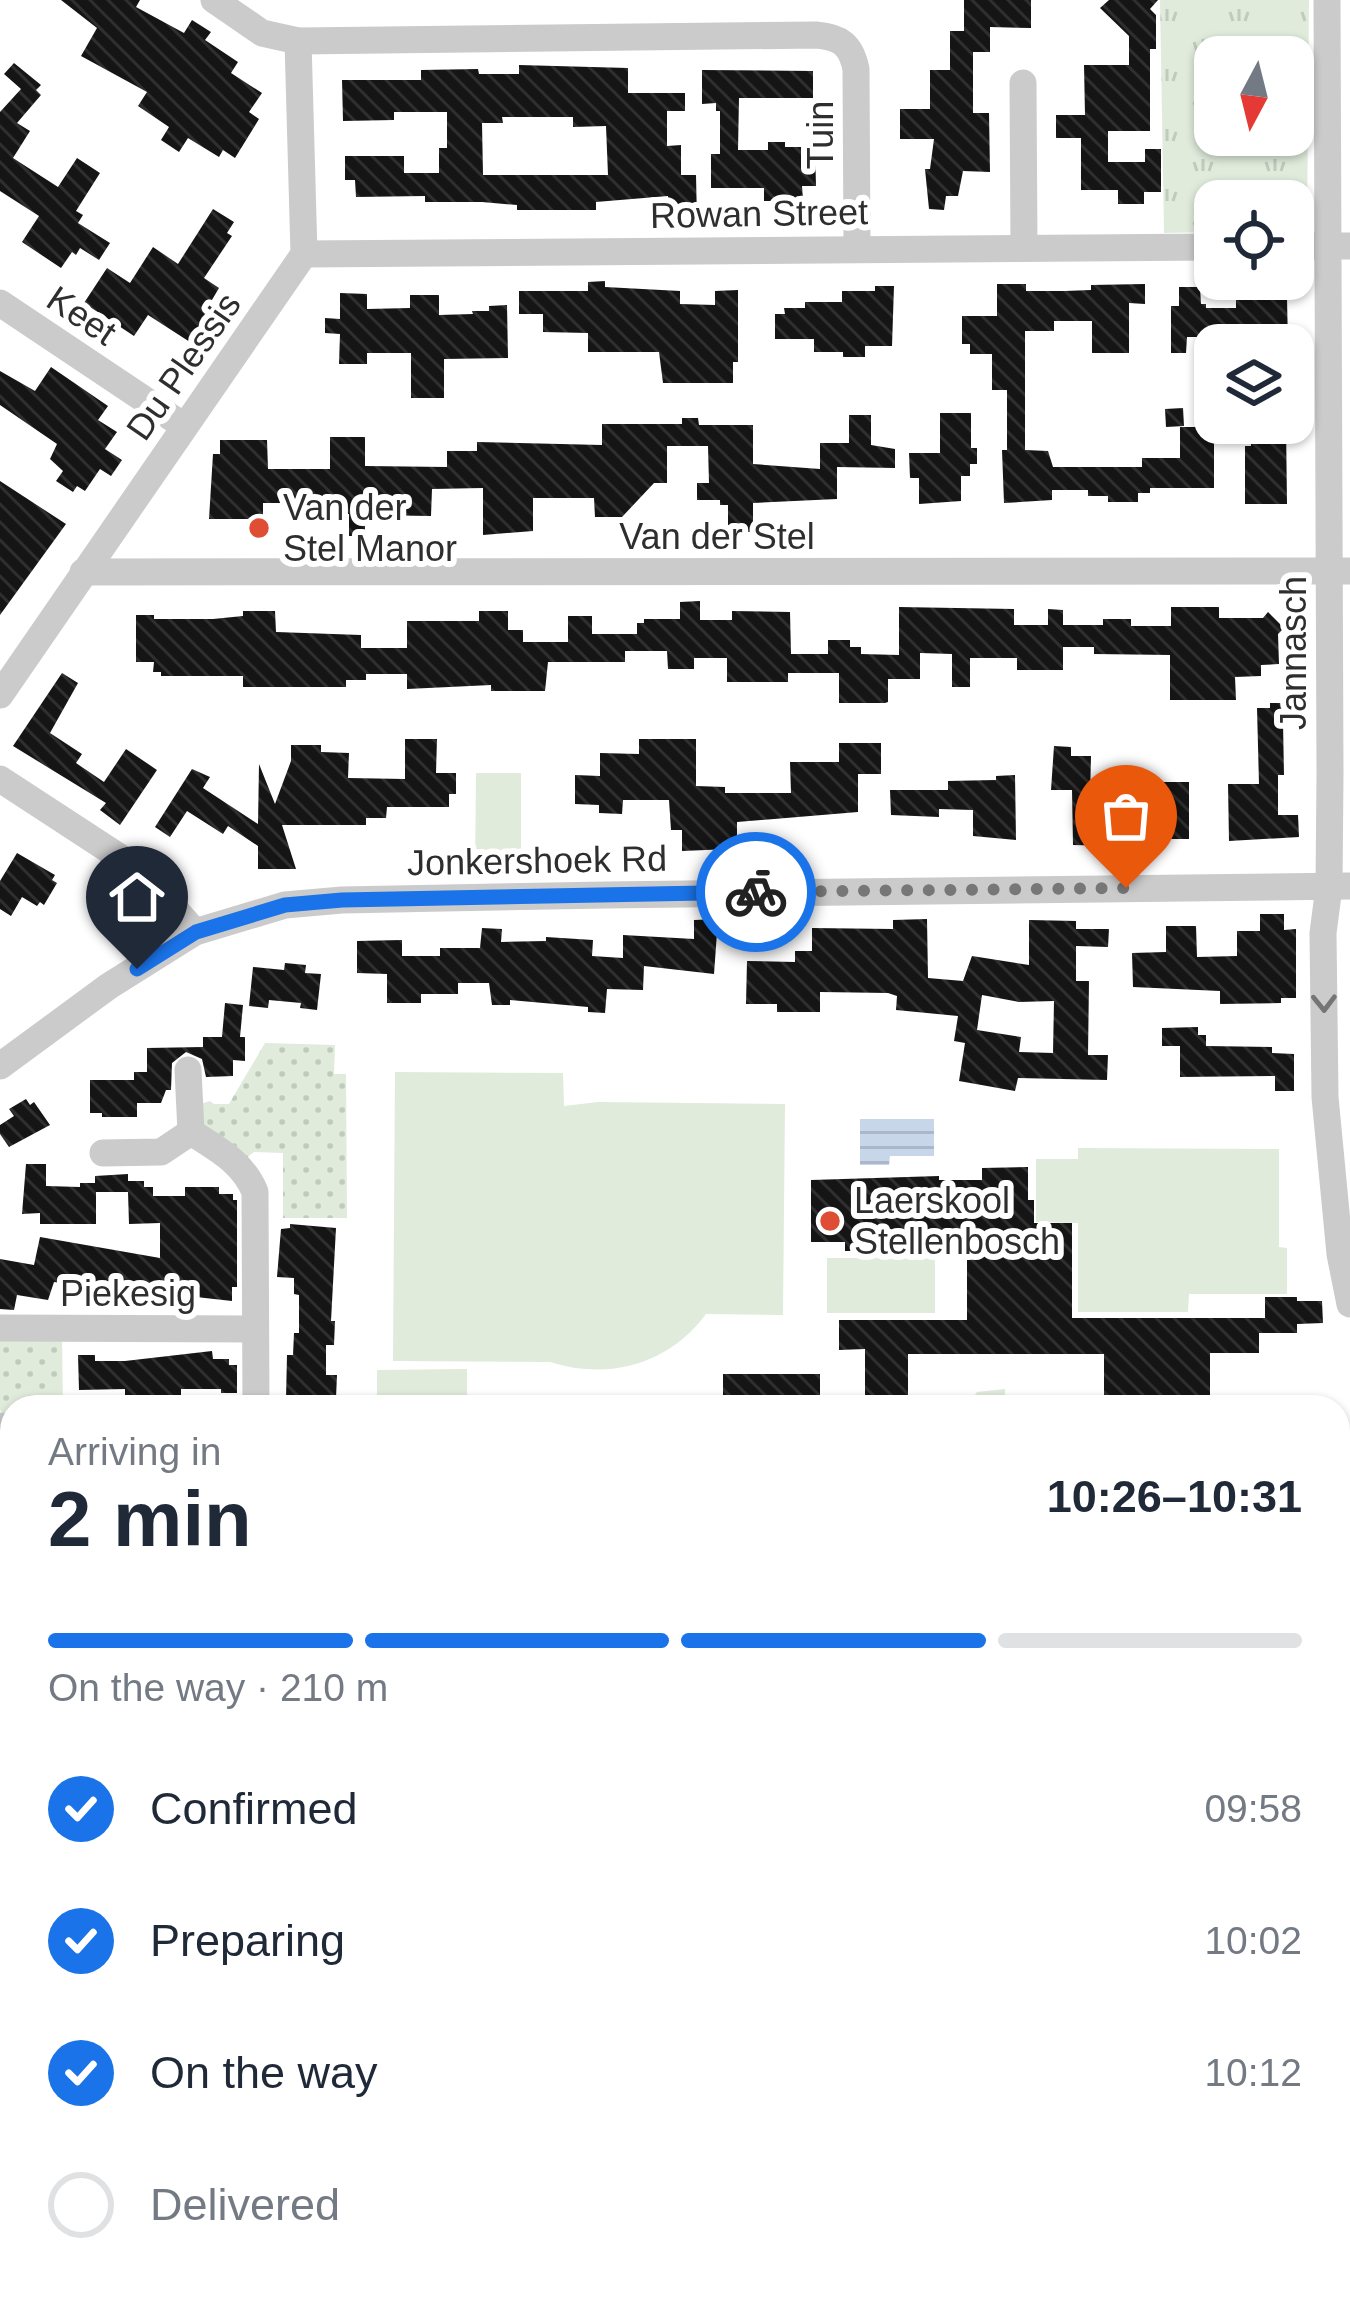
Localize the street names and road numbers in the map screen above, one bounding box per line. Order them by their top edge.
street label: Tuin [800,101,841,169]
street label: Rowan Street [650,191,868,236]
street label: Keet [40,278,124,353]
street label: Du Plessis [118,285,249,448]
street label: Van der Stel [619,516,815,557]
street label: Jannasch [1273,576,1314,730]
street label: Jonkershoek Rd [407,838,667,883]
street label: Piekesig [60,1273,196,1314]

